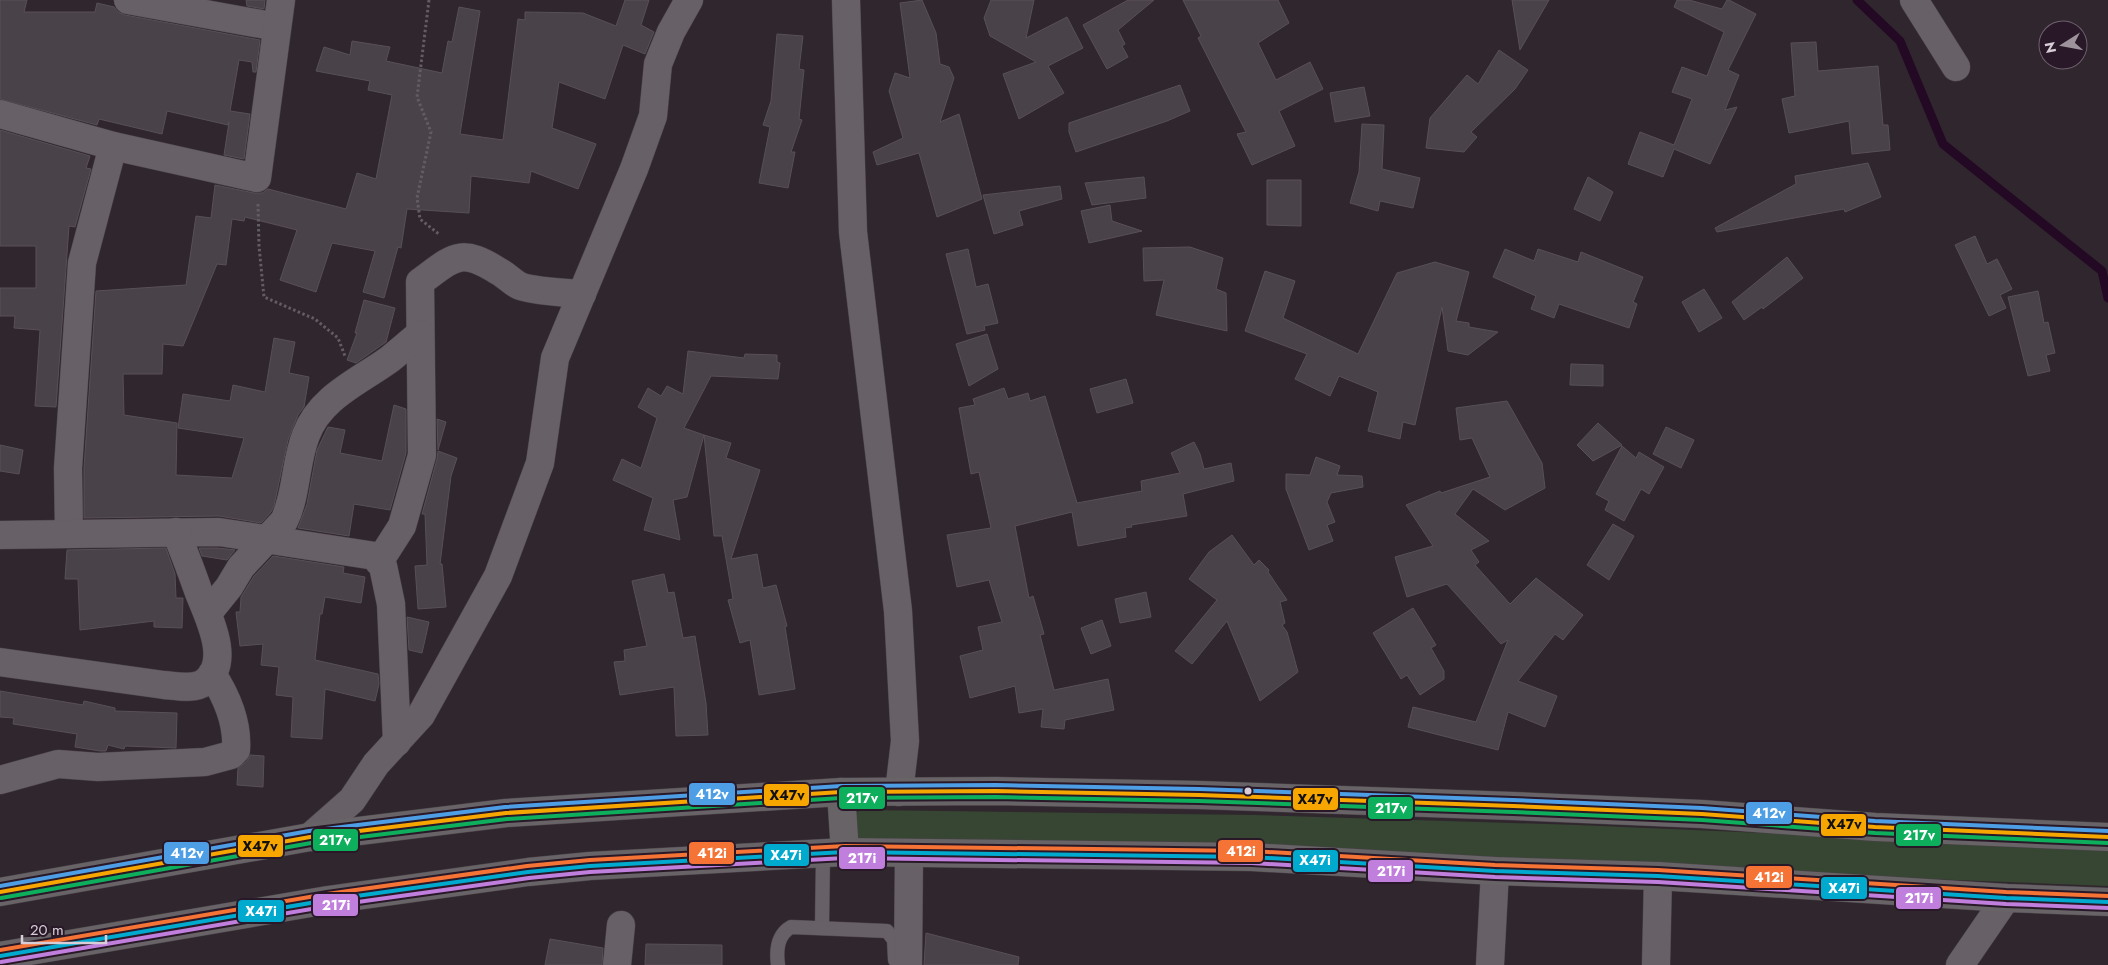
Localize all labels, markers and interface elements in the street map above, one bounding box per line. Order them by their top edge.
north arrow [2038,20,2088,70]
text: N [2039,40,2061,55]
line badge: 412v [688,782,736,806]
line badge: X47v [763,783,810,807]
text: 412v [695,784,729,804]
text: X47v [769,785,805,805]
line badge: 217v [838,786,886,810]
unlabelled marker [1243,786,1253,796]
line badge: X47v [1292,787,1339,811]
text: 217v [846,788,879,808]
text: X47v [1297,789,1333,809]
line badge: 217v [1367,796,1414,820]
text: 217v [1375,798,1408,818]
line badge: 412v [1745,801,1793,825]
text: 412v [1752,803,1786,823]
line badge: X47v [1820,813,1867,837]
text: X47v [1826,814,1862,834]
line badge: 217v [1895,823,1942,847]
text: 217v [1903,825,1936,845]
line badge: 217v [312,828,359,852]
text: 217v [319,830,352,850]
line badge: X47v [237,834,284,858]
text: X47v [242,836,278,856]
line badge: 412i [1217,839,1264,863]
line badge: 412v [163,841,210,865]
line badge: 412i [688,841,735,865]
text: 412i [1226,841,1256,861]
text: 412v [170,843,204,863]
text: 412i [697,843,727,863]
line badge: X47i [763,843,810,867]
text: X47i [770,845,802,865]
line badge: 217i [838,846,886,870]
text: 217i [848,848,876,868]
line badge: X47i [1292,849,1339,873]
text: X47i [1299,850,1331,870]
line badge: 217i [1367,859,1414,883]
text: 217i [1377,861,1405,881]
line badge: 412i [1745,865,1793,889]
text: 412i [1754,867,1784,887]
line badge: X47i [1820,876,1868,900]
text: X47i [1828,878,1860,898]
line badge: 217i [1895,886,1942,910]
text: 217i [1905,888,1933,908]
line badge: 217i [312,893,359,917]
text: 217i [322,895,350,915]
line badge: X47i [237,899,285,923]
text: X47i [245,901,277,921]
scale bar [22,912,106,944]
text: 20 m [30,919,64,941]

